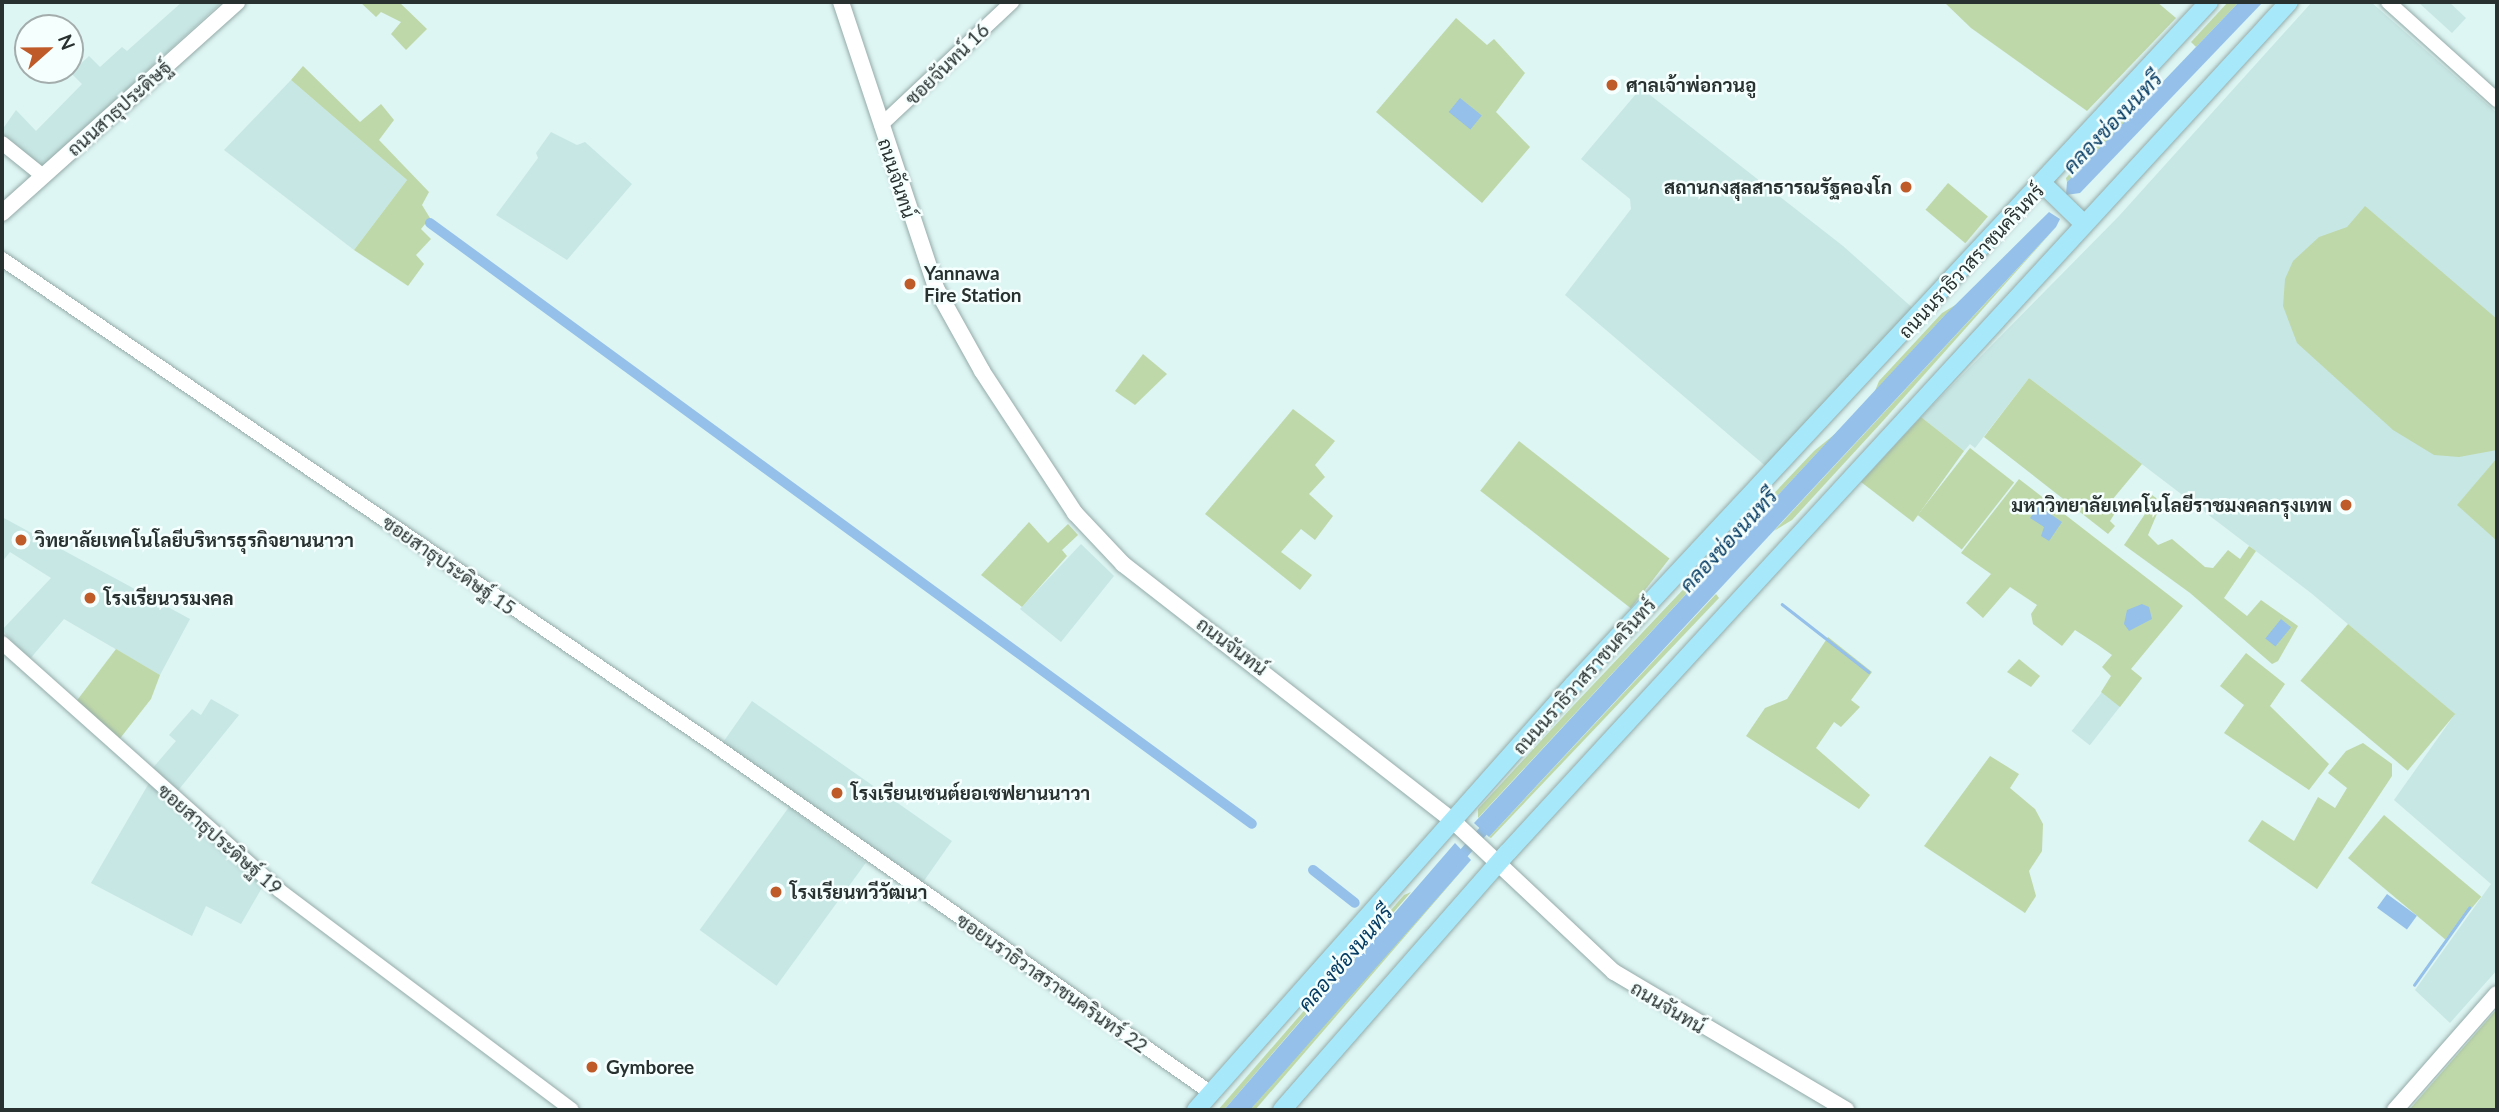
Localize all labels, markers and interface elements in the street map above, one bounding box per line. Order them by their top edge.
north arrow [14,14,84,84]
street label: ซอยจันทน์ 16 [900,18,994,110]
text: N [54,31,81,53]
street label: ถนนสาธุประดิษฐ์ [62,55,176,161]
water label: คลองช่องนนทรี [2057,66,2167,178]
place label: ศาลเจ้าพ่อกวนอู [1626,74,1756,96]
marker: ศาลเจ้าพ่อกวนอู [1604,77,1620,93]
street label: ถนนจันทน์ [873,135,921,221]
place label: สถานกงสุลสาธารณรัฐคองโก [1664,176,1892,198]
street label: ถนนนราธิวาสราชนครินทร์ [1894,179,2048,343]
marker: สถานกงสุลสาธารณรัฐคองโก [1898,179,1914,195]
place label: Yannawa Fire Station [924,262,1022,306]
marker: Yannawa Fire Station [902,276,918,292]
water label: คลองช่องนนทรี [1674,483,1782,597]
place label: มหาวิทยาลัยเทคโนโลยีราชมงคลกรุงเทพ [2011,494,2332,516]
marker: มหาวิทยาลัยเทคโนโลยีราชมงคลกรุงเทพ [2338,497,2354,513]
street label: ซอยสาธุประดิษฐ์ 15 [378,511,520,619]
place label: วิทยาลัยเทคโนโลยีบริหารธุรกิจยานนาวา [35,529,354,551]
marker: วิทยาลัยเทคโนโลยีบริหารธุรกิจยานนาวา [13,532,29,548]
place label: โรงเรียนวรมงคล [104,587,234,609]
marker: โรงเรียนวรมงคล [82,590,98,606]
street label: ถนนนราธิวาสราชนครินทร์ [1508,593,1660,759]
street label: ถนนจันทน์ [1192,612,1272,680]
street label: ซอยสาธุประดิษฐ์ 19 [153,779,287,899]
place label: โรงเรียนเซนต์ยอเซฟยานนาวา [851,782,1090,804]
marker: โรงเรียนเซนต์ยอเซฟยานนาวา [829,785,845,801]
place label: โรงเรียนทวีวัฒนา [790,881,927,903]
marker: โรงเรียนทวีวัฒนา [768,884,784,900]
water label: คลองช่องนนทรี [1292,900,1398,1016]
street label: ซอยนราธิวาสราชนครินทร์ 22 [952,908,1152,1058]
street label: ถนนจันทน์ [1627,976,1709,1038]
place label: Gymboree [606,1056,694,1078]
marker: Gymboree [584,1059,600,1075]

